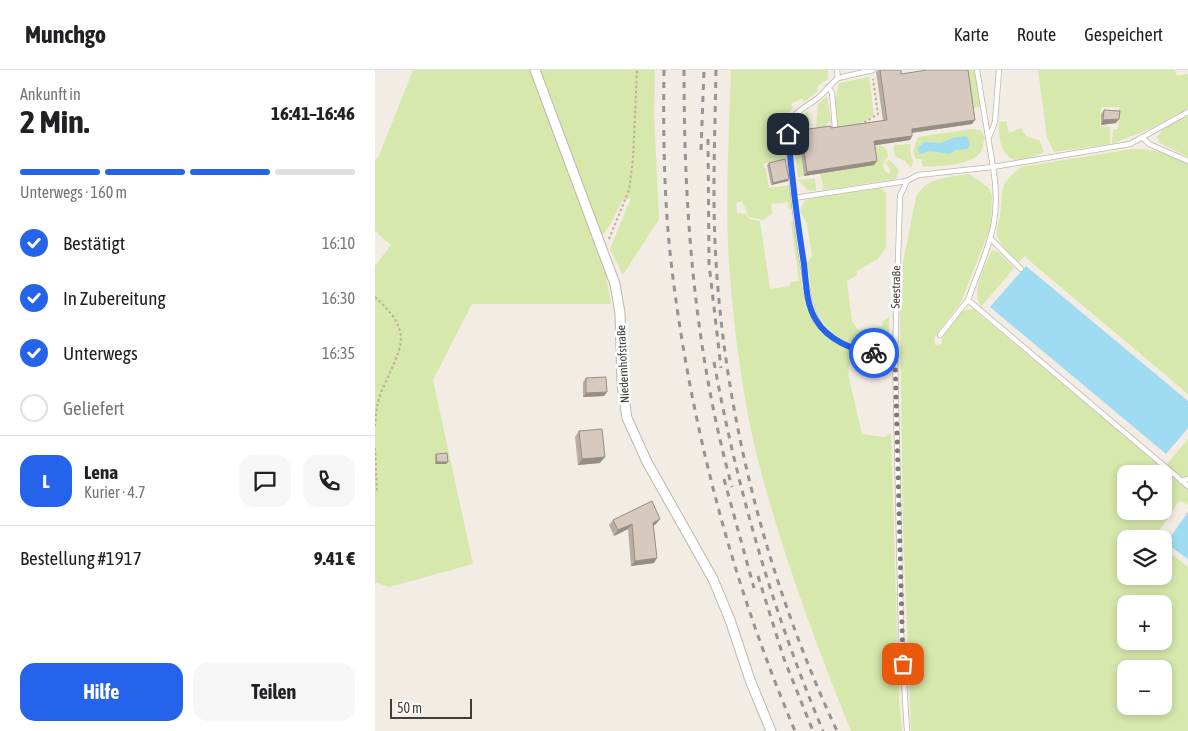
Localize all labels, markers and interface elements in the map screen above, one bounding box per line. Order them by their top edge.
text: Munchgo [25,21,106,48]
text: Karte [954,24,989,45]
text: Route [1017,24,1056,45]
text: Gespeichert [1084,24,1163,45]
text: Ankunft in [20,85,81,103]
text: 16:41–16:46 [271,102,355,124]
text: 2 Min. [20,103,89,140]
pin [767,113,809,155]
icon: home [774,120,802,148]
text: Unterwegs · 160 m [20,183,127,201]
icon: check [20,229,48,257]
text: Bestätigt [63,232,125,254]
text: 16:10 [322,234,355,252]
street label: Seestraße [889,265,903,309]
icon: check [20,284,48,312]
text: In Zubereitung [63,287,166,309]
text: 16:30 [322,289,355,307]
street label: Niedernhofstraße [614,325,632,403]
courier [849,328,899,378]
icon: check [20,339,48,367]
icon: bike [860,339,888,367]
text: Unterwegs [63,342,138,364]
text: 16:35 [322,344,355,362]
text: Geliefert [63,397,124,419]
button: chat [239,455,291,507]
button: phone [303,455,355,507]
text: Lena [84,461,118,483]
map controls [1117,465,1172,715]
button: locate [1117,465,1172,520]
text: L [42,470,50,492]
text: Kurier · 4.7 [84,483,146,501]
button: layers [1117,530,1172,585]
text: Bestellung #1917 [20,547,142,569]
text: 9.41 € [314,547,355,569]
button: + [1117,595,1172,650]
pin [882,643,924,685]
icon: bag [889,650,917,678]
button: − [1117,660,1172,715]
button: Hilfe [20,663,183,721]
button: Teilen [193,663,355,721]
scale bar [390,696,473,719]
text: 50 m [397,700,422,716]

